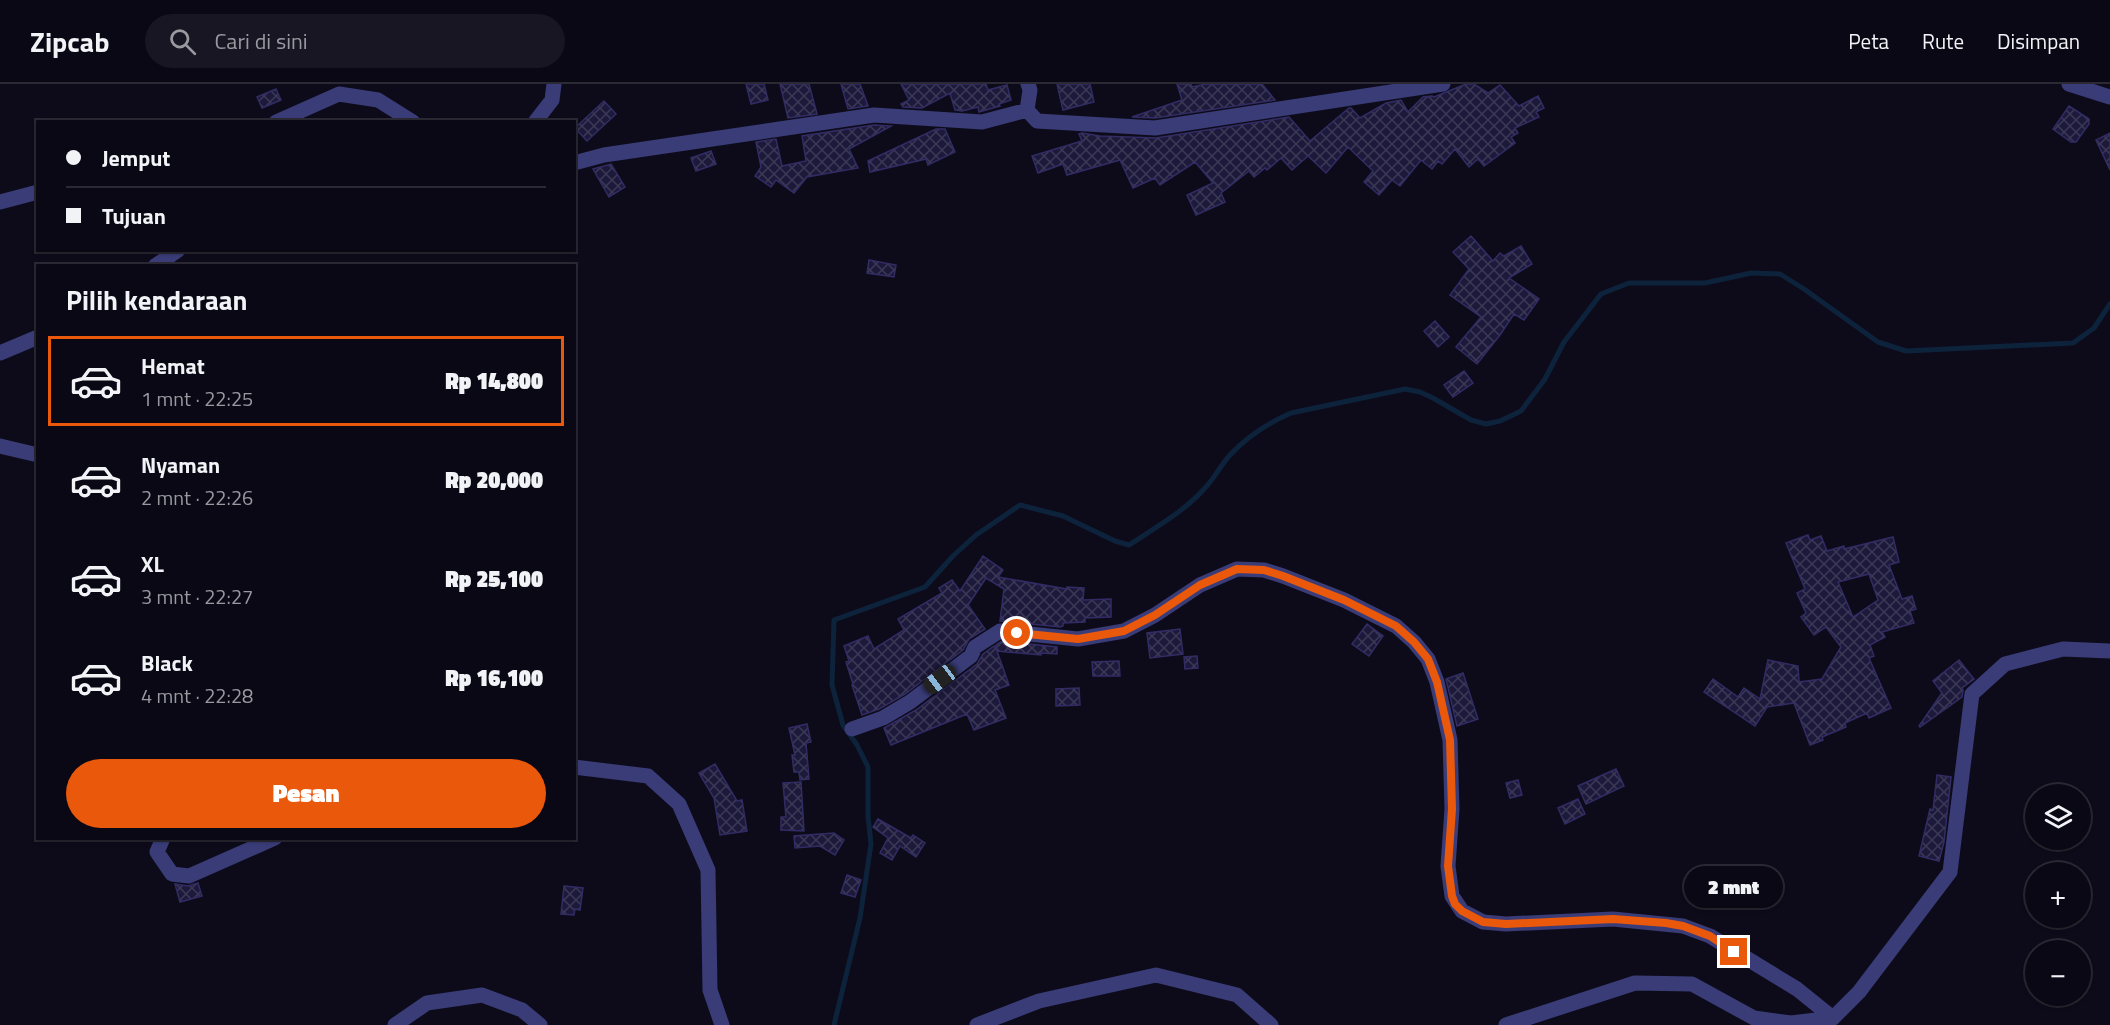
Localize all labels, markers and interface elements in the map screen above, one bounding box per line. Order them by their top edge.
search box [145,14,565,68]
text: Zipcab [30,20,109,63]
text: Cari di sini [214,24,308,58]
icon: search [166,25,199,58]
text: Peta [1848,25,1889,57]
text: Rute [1922,25,1964,57]
text: Disimpan [1997,25,2080,57]
text: Jemput [102,141,170,175]
text: Tujuan [102,199,166,233]
text: Pilih kendaraan [66,279,248,320]
text: Hemat [141,349,205,383]
icon: car [69,354,123,408]
text: Rp 14,800 [445,364,543,398]
text: 1 mnt · 22:25 [141,383,253,414]
text: Nyaman [141,448,220,482]
icon: car [69,453,123,507]
text: Rp 20,000 [445,463,543,497]
text: 2 mnt · 22:26 [141,482,253,513]
text: XL [141,547,164,581]
icon: car [69,552,123,606]
text: Rp 25,100 [445,562,543,596]
text: 3 mnt · 22:27 [141,581,253,612]
route start [1003,619,1030,646]
text: Black [141,646,193,680]
icon: car [69,651,123,705]
text: Rp 16,100 [445,661,543,695]
car [920,661,960,697]
text: 4 mnt · 22:28 [141,680,253,711]
button: Pesan [66,759,546,828]
map controls [2025,784,2091,1006]
button: layers [2025,784,2091,850]
button: + [2025,862,2091,928]
callout: 2 mnt [1684,865,1784,907]
text: 2 mnt [1708,871,1759,902]
route end [1720,938,1747,965]
button: − [2025,940,2091,1006]

